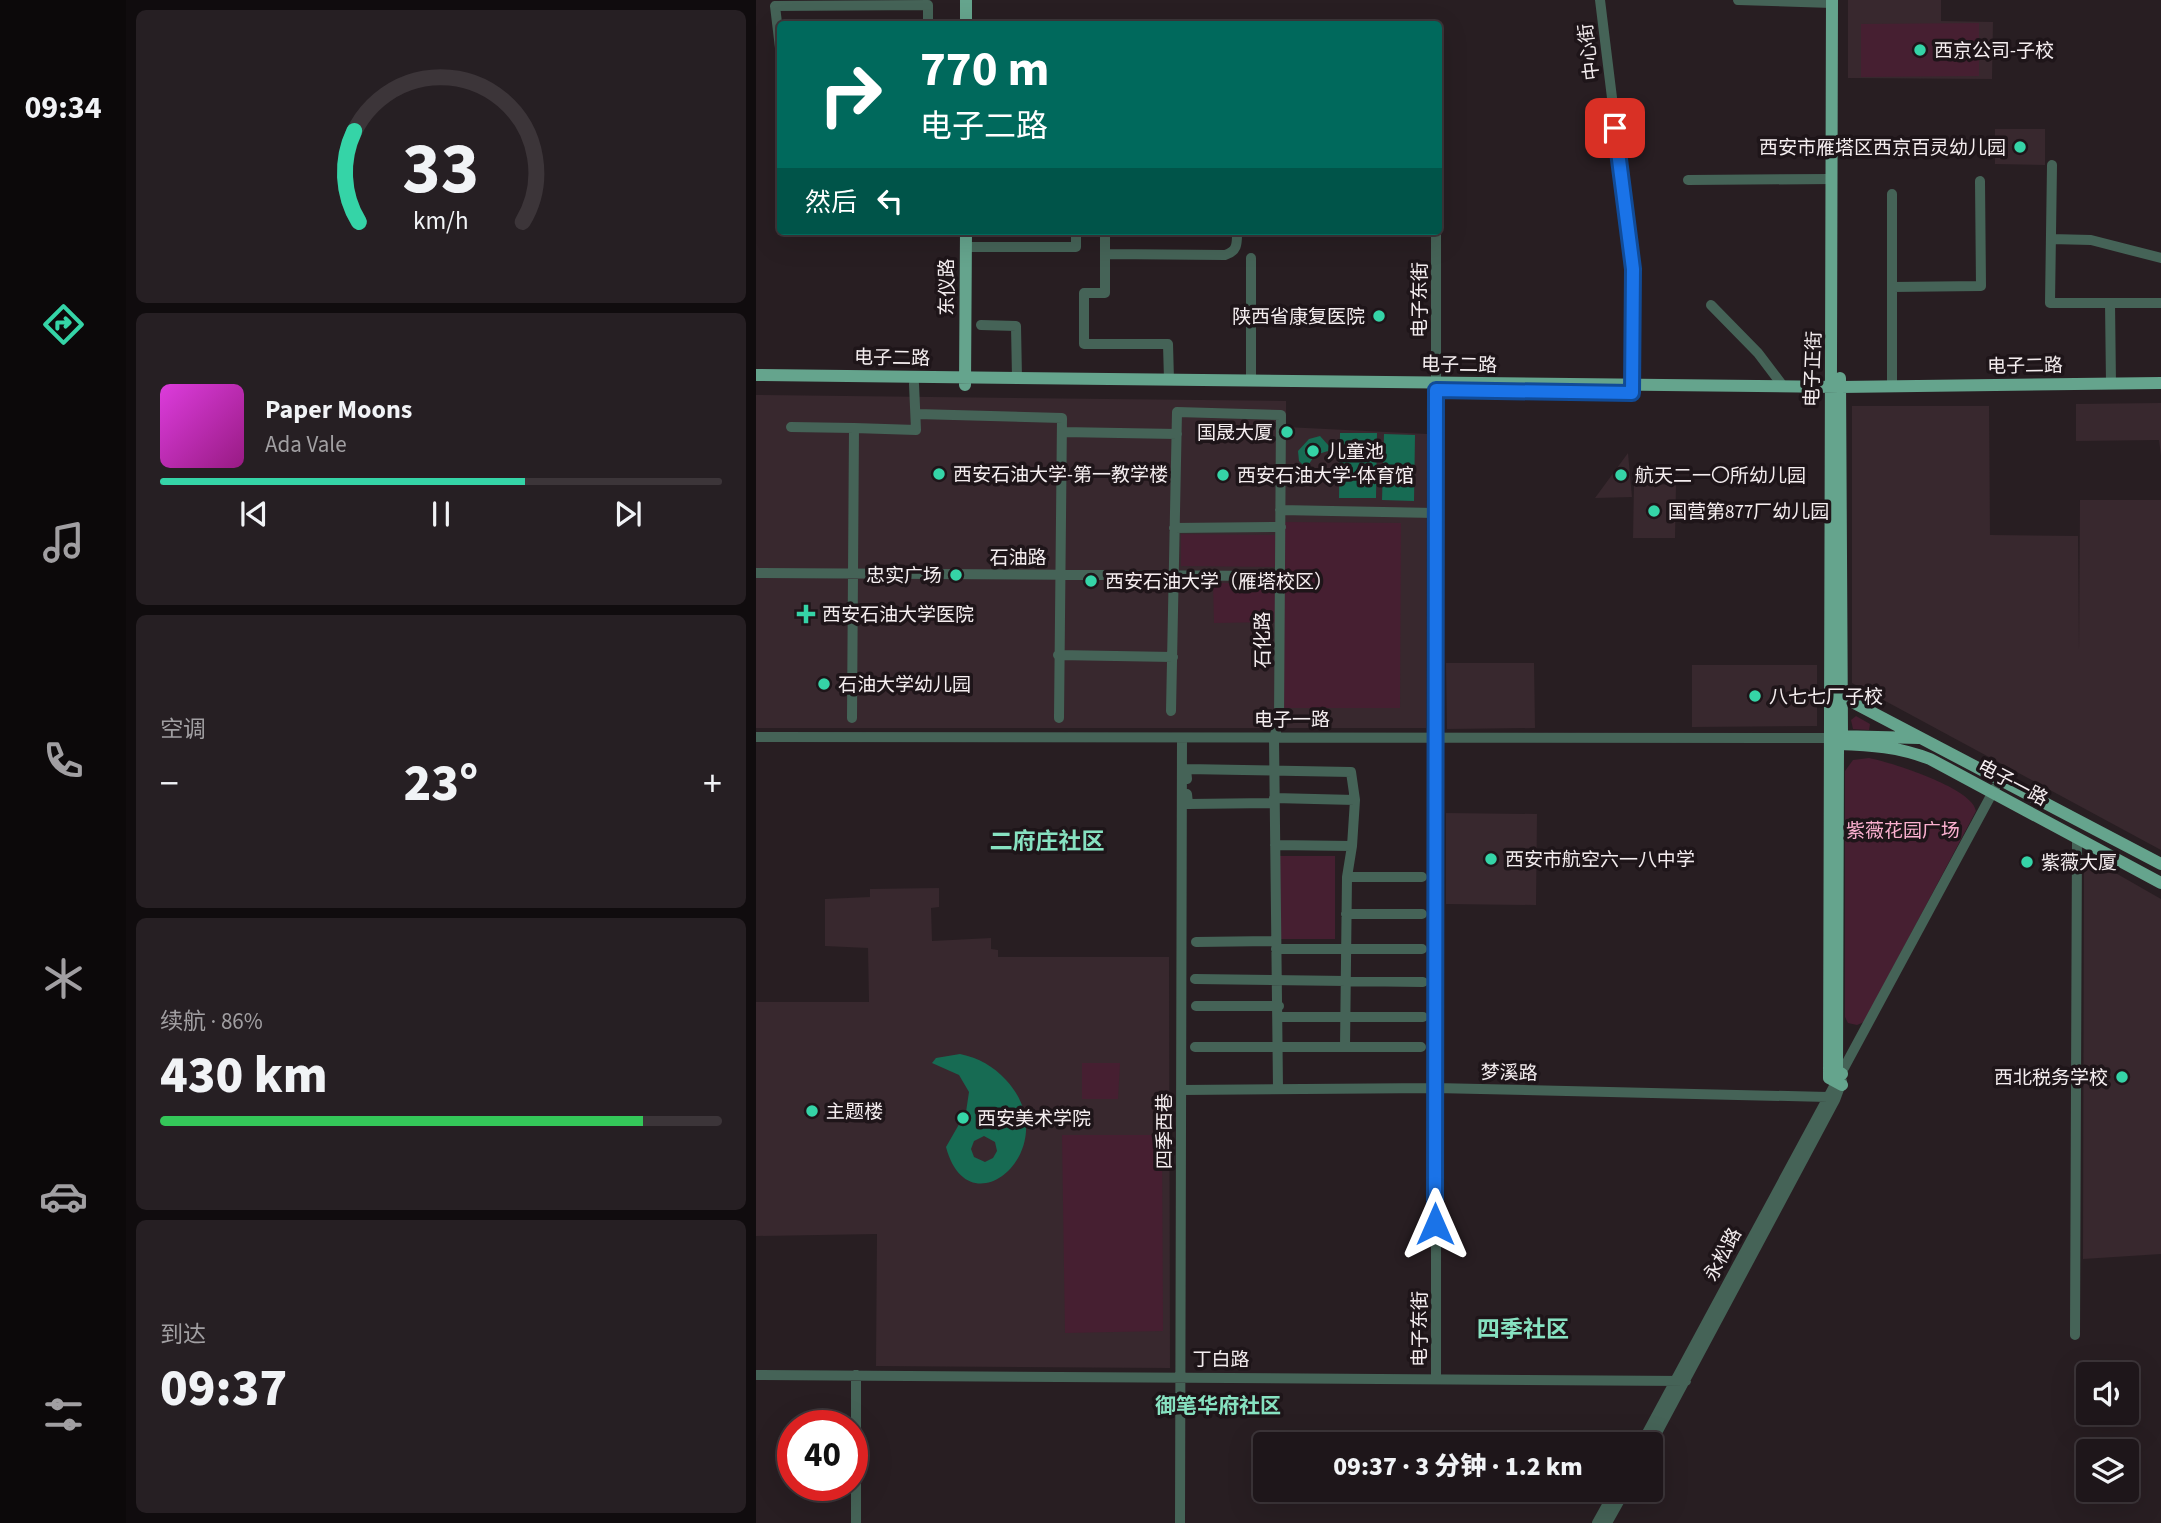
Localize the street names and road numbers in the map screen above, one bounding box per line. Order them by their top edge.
street label: 中心街 [1573,22,1606,82]
street label: 东仪路 [934,258,961,316]
street label: 电子东街 [1407,262,1434,338]
street label: 电子正街 [1799,331,1828,408]
street label: 电子二路 [854,344,930,373]
street label: 电子二路 [1421,351,1497,380]
street label: 电子二路 [1987,352,2063,381]
street label: 石油路 [989,545,1047,572]
street label: 石化路 [1250,611,1277,669]
street label: 电子一路 [1254,707,1330,734]
street label: 电子一路 [1972,754,2052,813]
street label: 梦溪路 [1480,1060,1538,1087]
street label: 四季西巷 [1152,1093,1179,1169]
street label: 永松路 [1698,1223,1749,1286]
street label: 电子东街 [1407,1291,1434,1367]
street label: 丁白路 [1192,1347,1250,1374]

